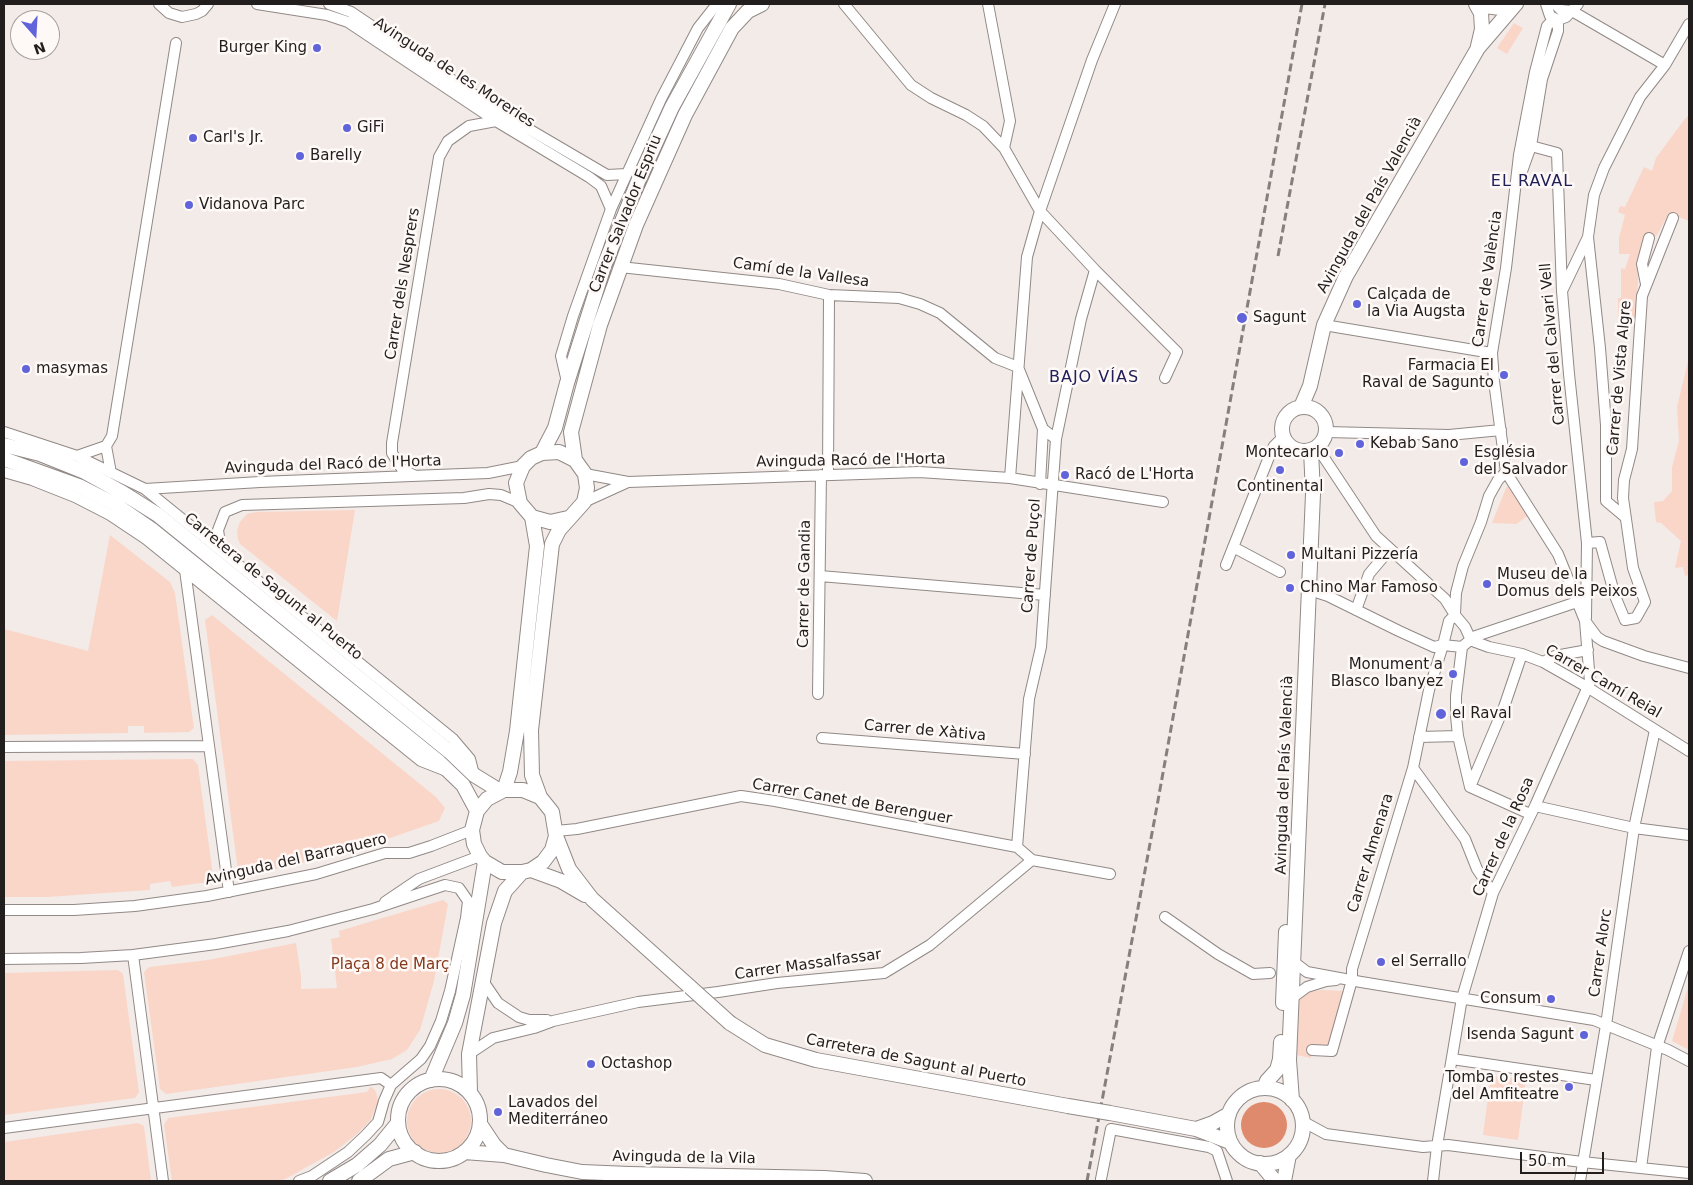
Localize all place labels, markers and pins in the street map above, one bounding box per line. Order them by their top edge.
place label: Burger King [219,39,307,57]
marker: Burger King [311,42,323,54]
place label: GiFi [357,119,384,137]
marker: GiFi [341,122,353,134]
place label: Carl's Jr. [203,129,264,147]
marker: Carl's Jr. [187,132,199,144]
place label: Barelly [310,147,362,165]
marker: Barelly [294,150,306,162]
place label: Vidanova Parc [199,196,305,214]
marker: Vidanova Parc [183,199,195,211]
place label: Calçada de la Via Augsta [1367,286,1465,321]
marker: Calçada de la Via Augsta [1351,298,1363,310]
place label: Sagunt [1253,309,1306,327]
marker: Sagunt [1235,311,1249,325]
place label: Farmacia El Raval de Sagunto [1362,357,1494,392]
place label: masymas [36,360,108,378]
marker: masymas [20,363,32,375]
marker: Farmacia El Raval de Sagunto [1498,369,1510,381]
place label: Kebab Sano [1370,435,1459,453]
marker: Kebab Sano [1354,438,1366,450]
place label: Montecarlo [1245,444,1329,462]
place label: Església del Salvador [1474,444,1568,479]
marker: Montecarlo [1333,447,1345,459]
marker: Església del Salvador [1458,456,1470,468]
marker: Continental [1274,464,1286,476]
place label: Racó de L'Horta [1075,466,1194,484]
marker: Racó de L'Horta [1059,469,1071,481]
place label: Continental [1237,478,1323,496]
place label: Multani Pizzería [1301,546,1419,564]
marker: Multani Pizzería [1285,549,1297,561]
place label: Museu de la Domus dels Peixos [1497,566,1637,601]
marker: Museu de la Domus dels Peixos [1481,578,1493,590]
place label: Chino Mar Famoso [1300,579,1438,597]
marker: Chino Mar Famoso [1284,582,1296,594]
place label: Monument a Blasco Ibanyez [1331,656,1443,691]
marker: Monument a Blasco Ibanyez [1447,668,1459,680]
place label: el Raval [1452,705,1512,723]
marker: el Raval [1434,707,1448,721]
place label: el Serrallo [1391,953,1467,971]
marker: el Serrallo [1375,956,1387,968]
place label: Consum [1480,990,1541,1008]
marker: Consum [1545,993,1557,1005]
place label: Isenda Sagunt [1466,1026,1574,1044]
marker: Isenda Sagunt [1578,1029,1590,1041]
place label: Octashop [601,1055,672,1073]
marker: Octashop [585,1058,597,1070]
place label: Tomba o restes del Amfiteatre [1445,1069,1559,1104]
marker: Tomba o restes del Amfiteatre [1563,1081,1575,1093]
place label: Lavados del Mediterráneo [508,1094,608,1129]
marker: Lavados del Mediterráneo [492,1106,504,1118]

